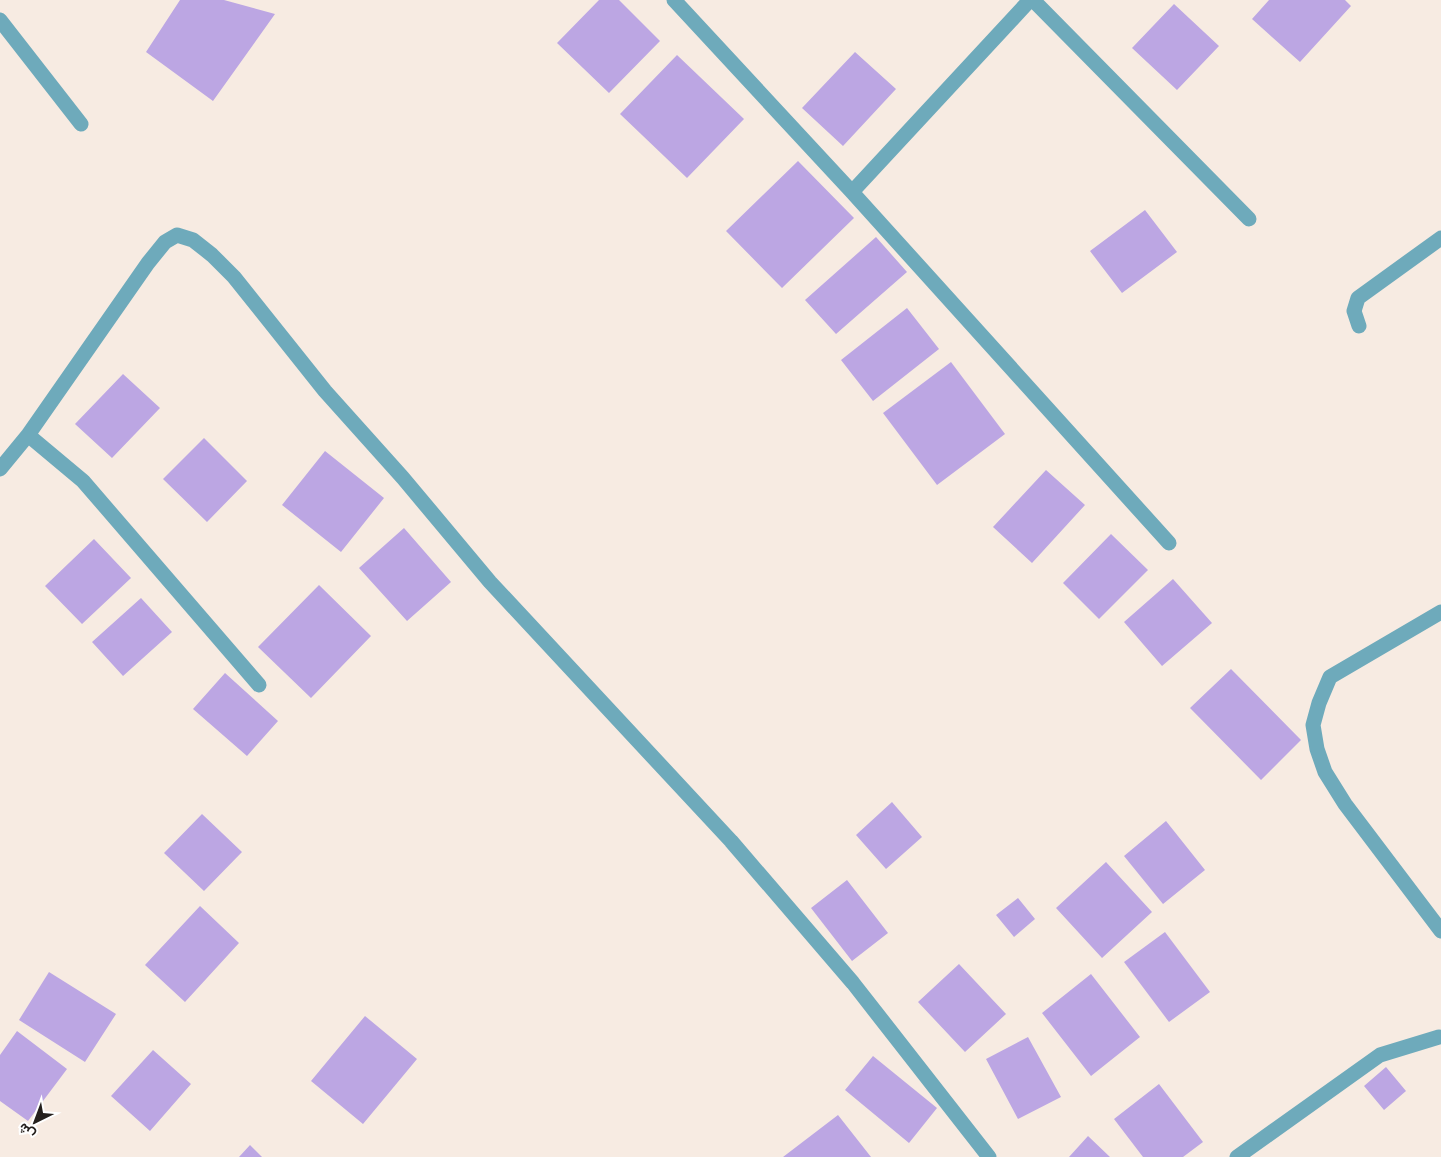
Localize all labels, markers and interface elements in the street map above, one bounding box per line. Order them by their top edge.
north arrow [10,1097,60,1147]
text: ش [14,1119,39,1144]

